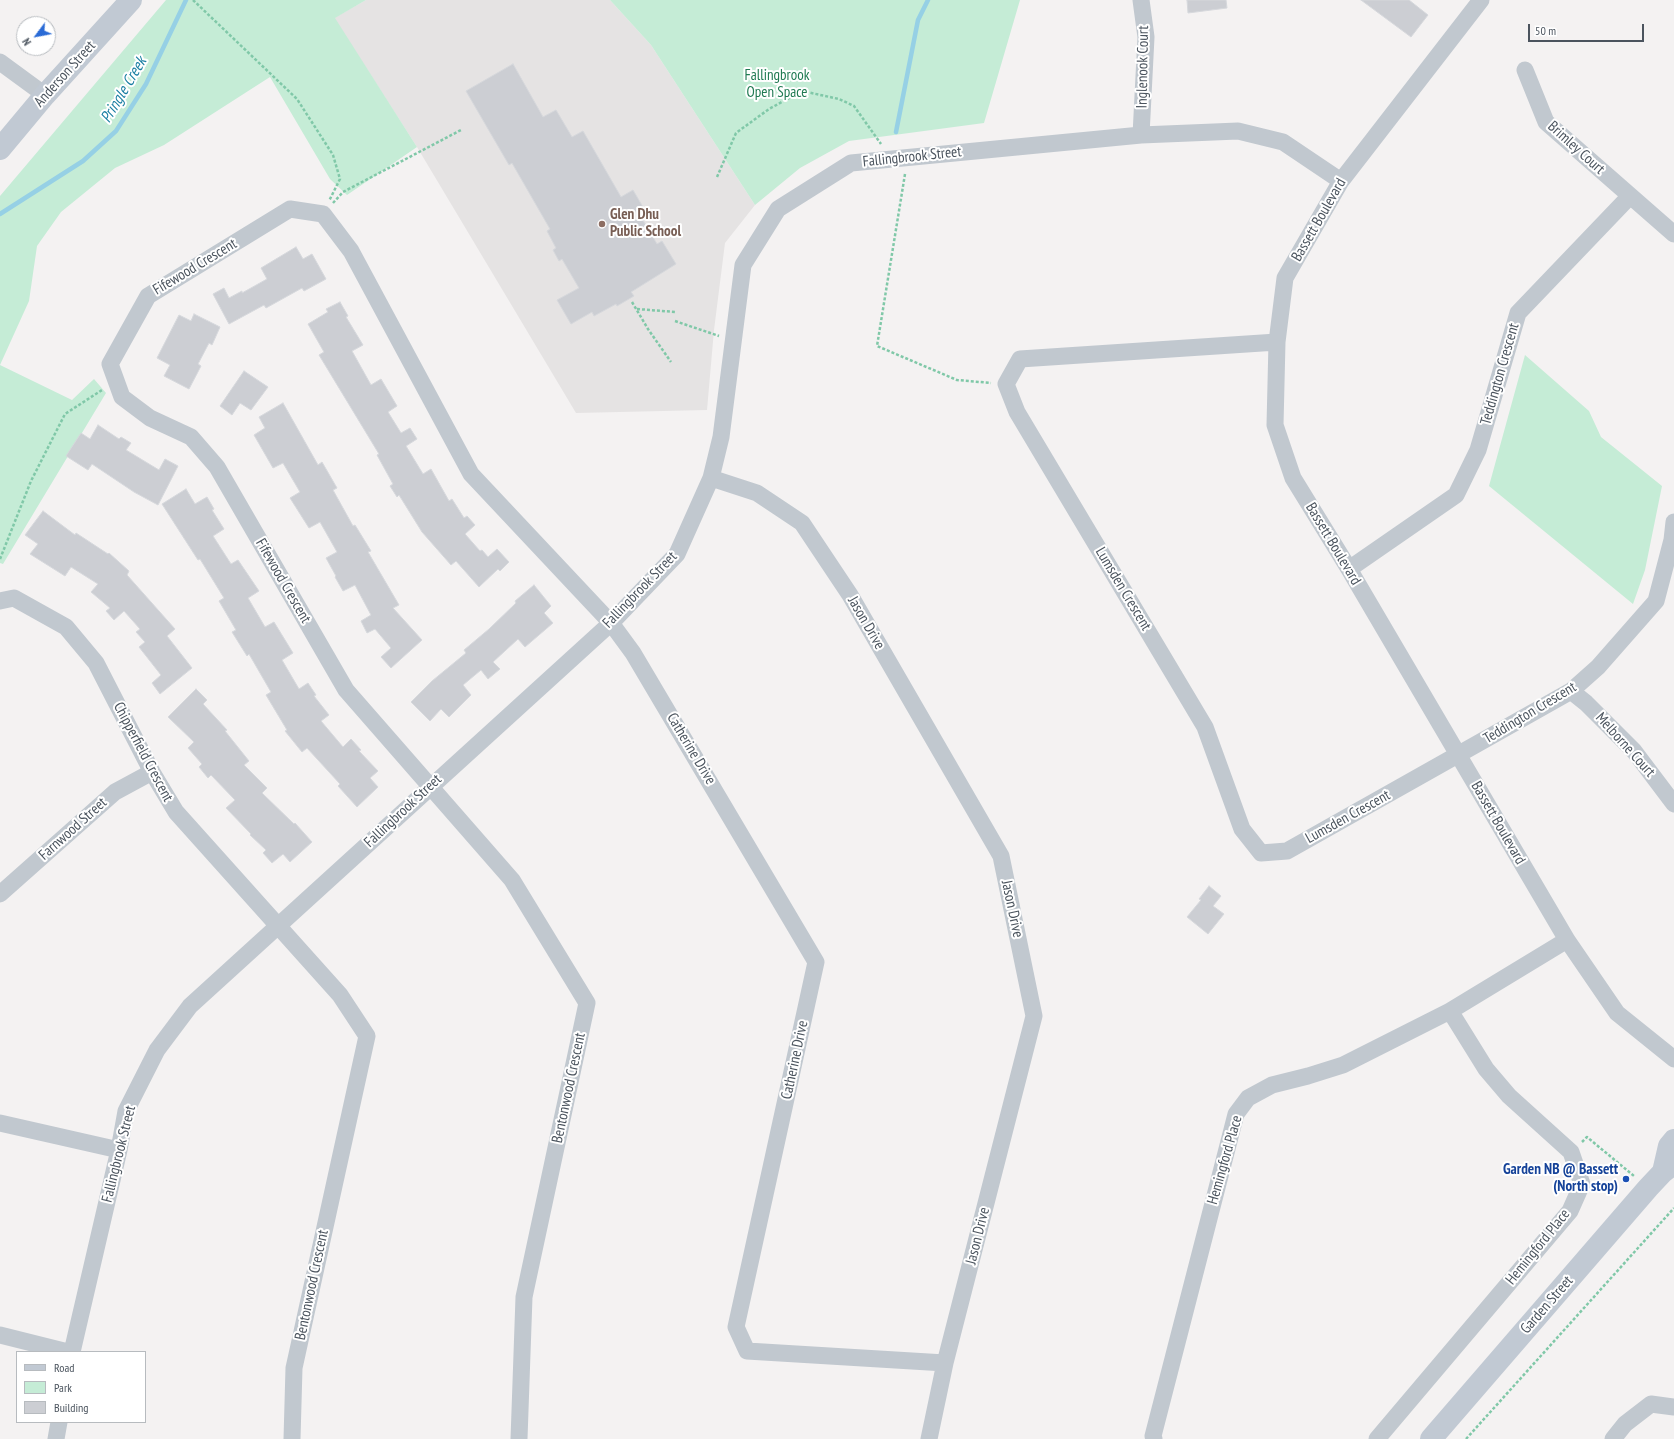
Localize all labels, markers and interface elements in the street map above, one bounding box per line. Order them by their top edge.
north arrow [16,16,56,56]
scale bar [1530,16,1646,42]
text: 50 m [1535,23,1556,38]
street label: Inglenook Court [1133,25,1153,109]
text: N [19,36,34,48]
street label: Anderson Street [31,37,99,111]
water label: Pringle Creek [97,54,151,126]
park label: Fallingbrook Open Space [745,67,809,102]
street label: Brimley Court [1544,118,1608,178]
street label: Fallingbrook Street [862,143,962,171]
street label: Bassett Boulevard [1288,175,1350,265]
place label: Glen Dhu Public School [610,206,681,241]
marker: Glen Dhu Public School [597,219,607,229]
street label: Fifewood Crescent [150,235,240,299]
street label: Teddington Crescent [1477,321,1523,427]
street label: Bassett Boulevard [1301,500,1365,588]
street label: Fifewood Crescent [252,536,314,626]
street label: Lumsden Crescent [1091,544,1155,634]
street label: Fallingbrook Street [599,548,681,632]
street label: Jason Drive [844,593,888,653]
street label: Teddington Crescent [1480,678,1580,748]
street label: Chipperfield Crescent [109,699,177,805]
street label: Melborne Court [1591,709,1659,781]
street label: Catherine Drive [663,710,719,788]
street label: Fallingbrook Street [361,771,445,851]
street label: Bassett Boulevard [1467,778,1529,868]
street label: Lumsden Crescent [1303,786,1393,848]
street label: Farnwood Street [35,794,111,864]
street label: Jason Drive [997,879,1027,939]
street label: Catherine Drive [778,1019,812,1101]
street label: Bentonwood Crescent [549,1031,589,1145]
street label: Fallingbrook Street [98,1104,140,1204]
street label: Hemingford Place [1204,1113,1246,1207]
place label: Garden NB @ Bassett (North stop) [1503,1161,1618,1196]
marker: Garden NB @ Bassett (North stop) [1621,1174,1631,1184]
street label: Jason Drive [962,1206,994,1266]
street label: Hemingford Place [1502,1206,1574,1288]
street label: Bentonwood Crescent [292,1228,332,1342]
street label: Garden Street [1517,1272,1577,1338]
legend [16,1351,146,1423]
text: Road [54,1360,74,1375]
text: Park [54,1380,72,1395]
text: Building [54,1400,89,1415]

